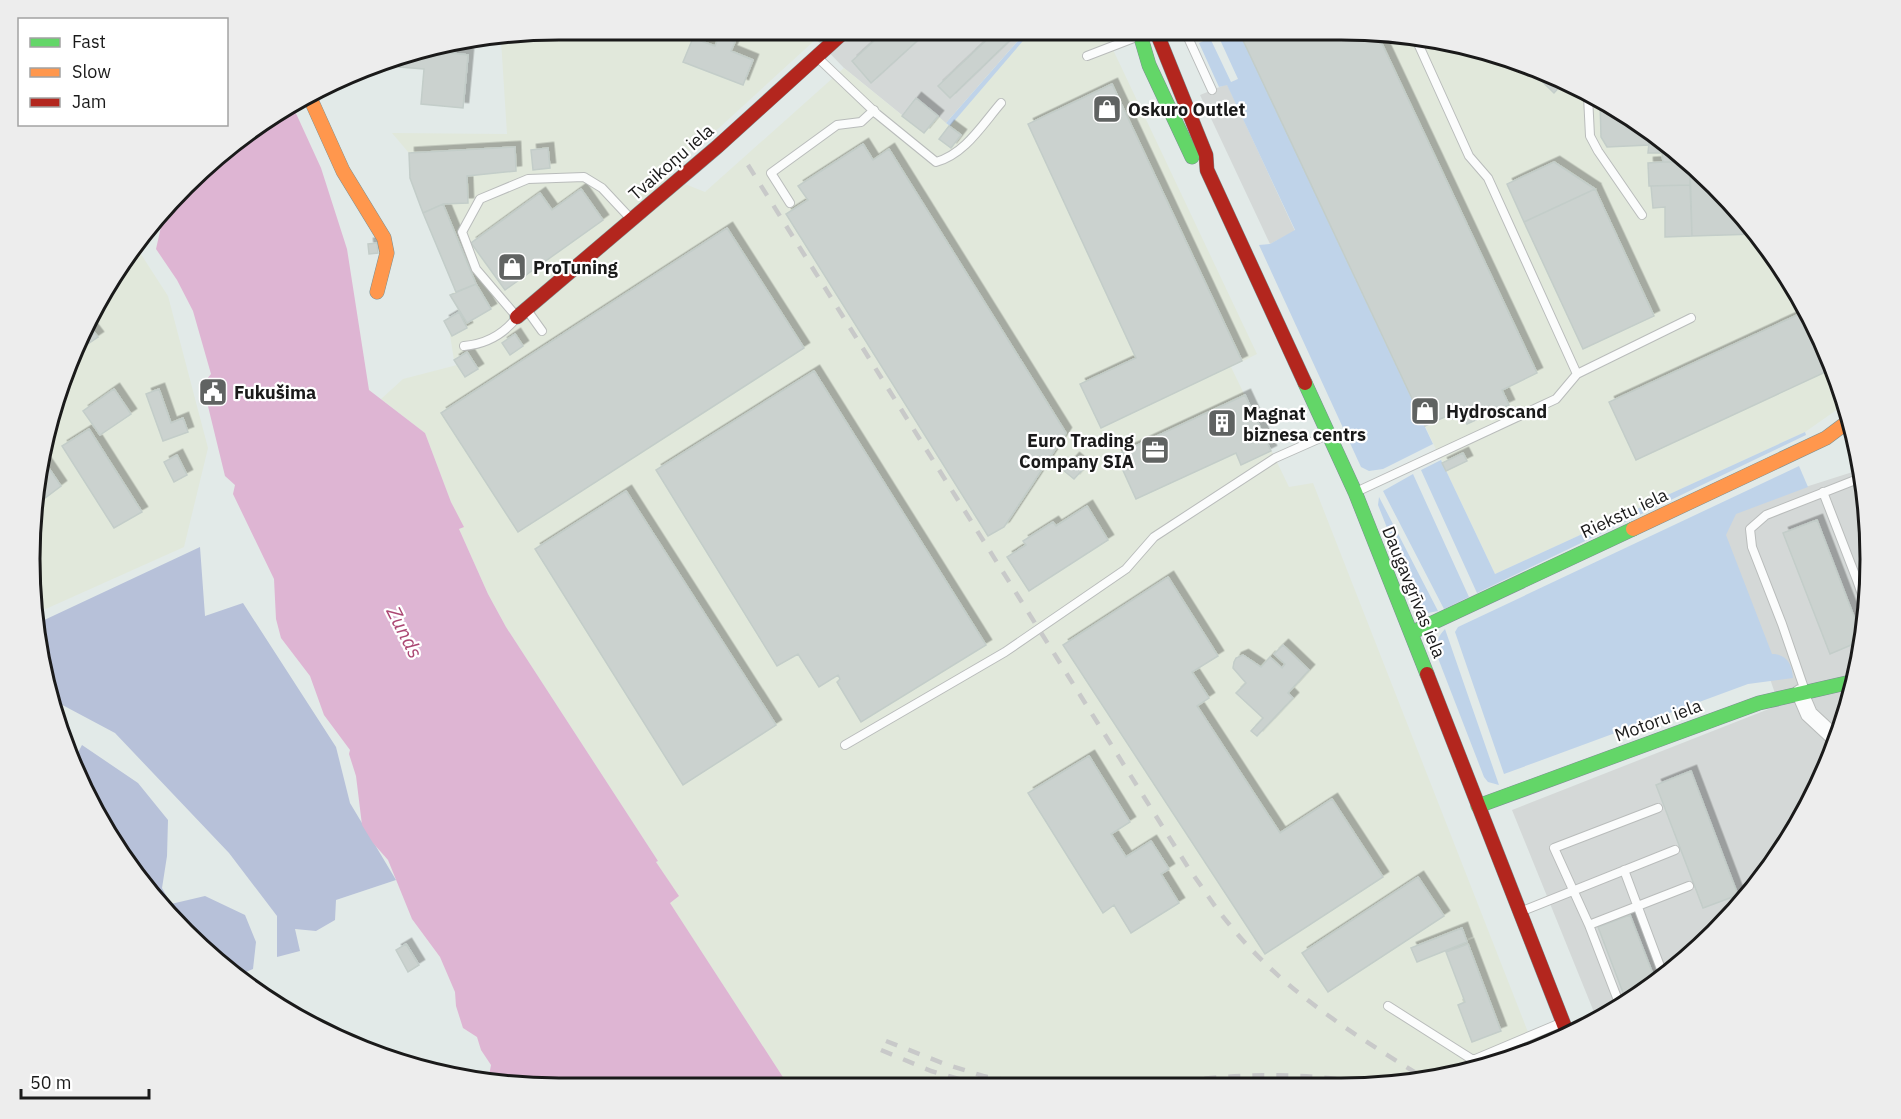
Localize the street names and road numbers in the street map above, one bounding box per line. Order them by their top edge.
street label: Tvaikoņu iela [624,119,719,205]
street label: Riekstu iela [1577,483,1672,543]
street label: Daugavgrīvas iela [1377,523,1451,662]
street label: Motoru iela [1611,694,1705,746]

